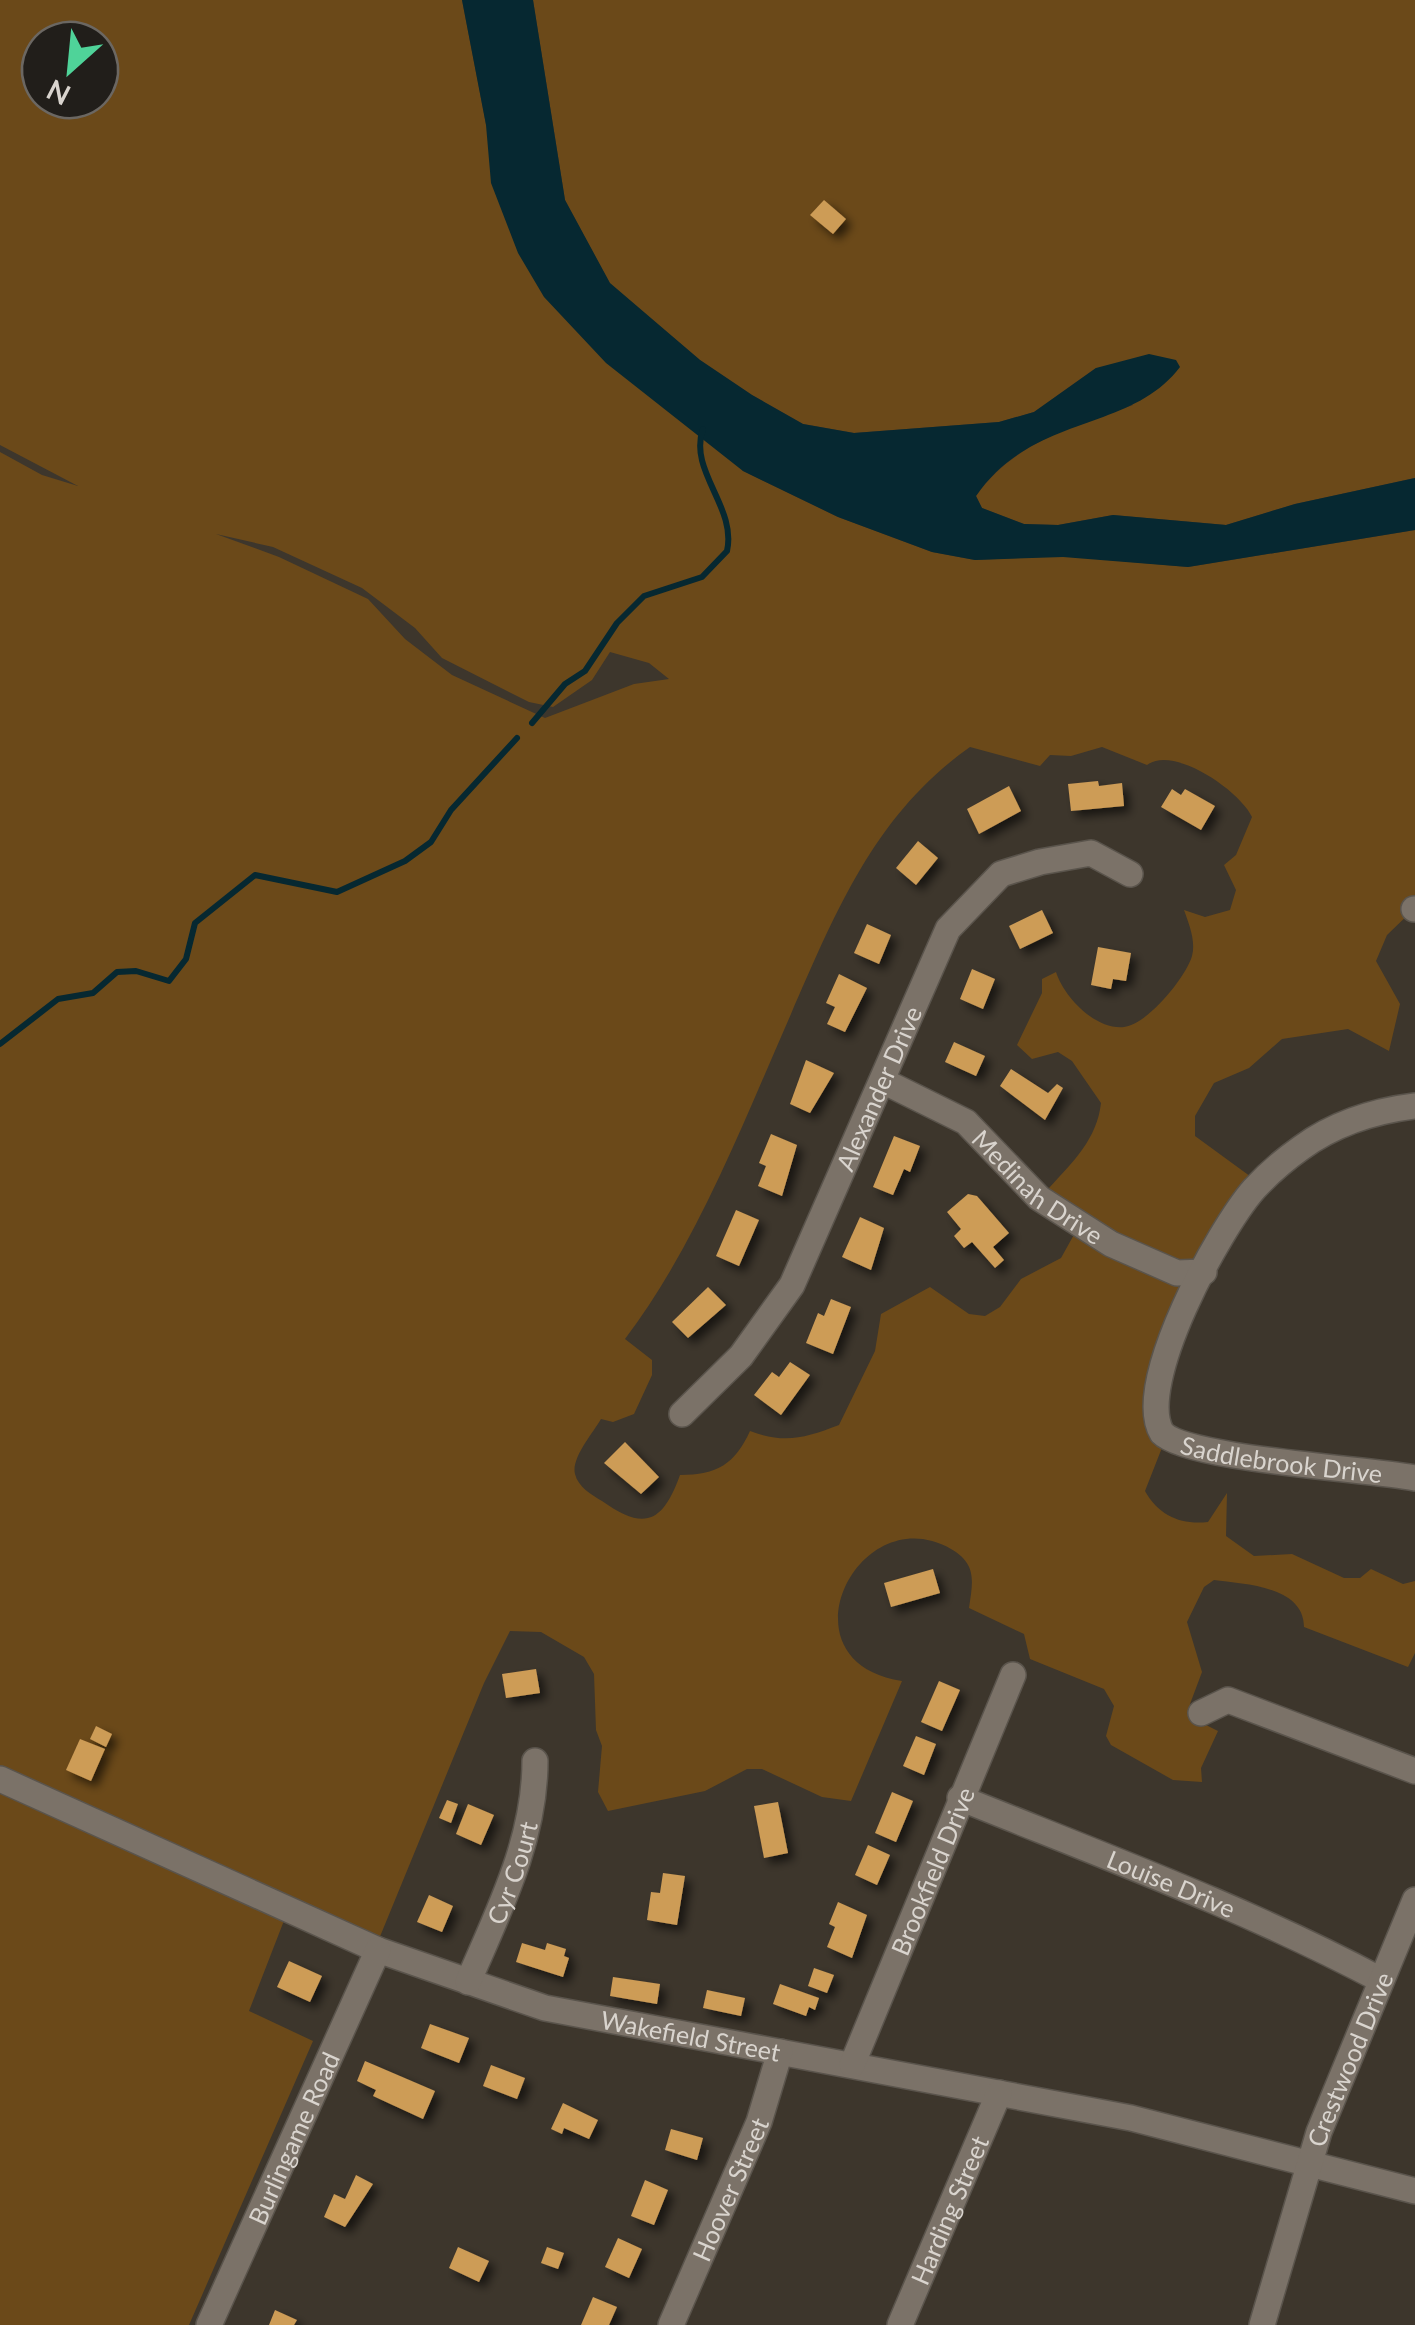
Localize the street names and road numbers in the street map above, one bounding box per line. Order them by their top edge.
street label: Alexander Drive [829,1001,927,1175]
street label: Medinah Drive [966,1123,1109,1250]
street label: Saddlebrook Drive [1177,1429,1384,1488]
street label: Brookfield Drive [884,1782,980,1959]
street label: Cyr Court [480,1818,543,1929]
street label: Louise Drive [1103,1843,1240,1923]
street label: Crestwood Drive [1301,1967,1399,2150]
street label: Wakefield Street [599,2004,783,2067]
street label: Burlingame Road [241,2047,345,2229]
street label: Hoover Street [686,2113,774,2266]
street label: Harding Street [904,2131,994,2289]

